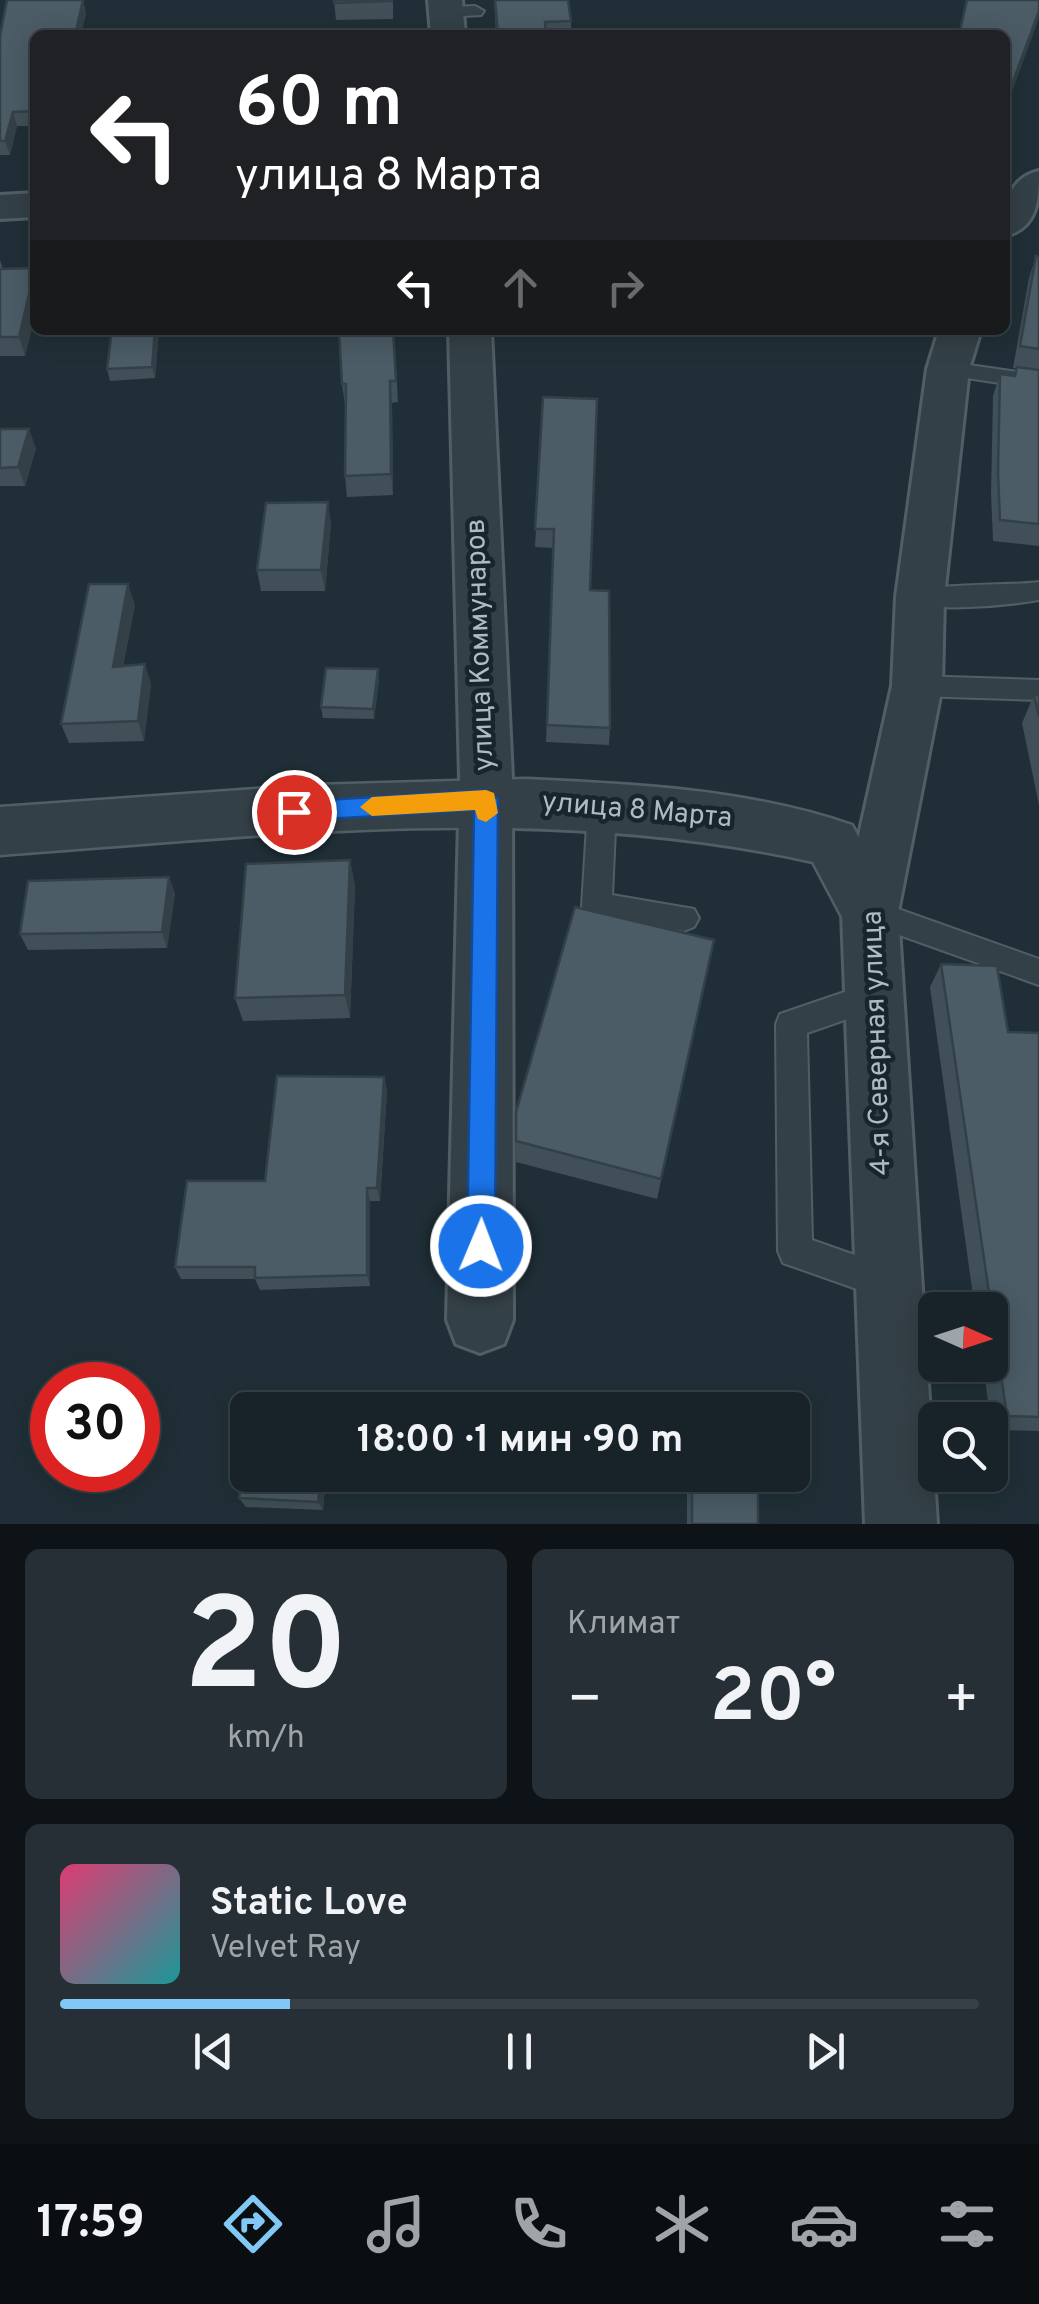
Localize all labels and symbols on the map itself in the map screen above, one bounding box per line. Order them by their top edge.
street label: улица Коммунаров [459,518,503,772]
pin [252,770,337,855]
street label: улица 8 Марта [540,785,734,837]
street label: 4-я Северная улица [855,910,901,1176]
position arrow [429,1194,533,1298]
north arrow [918,1292,1008,1382]
speed limit sign: 30 [30,1362,160,1492]

